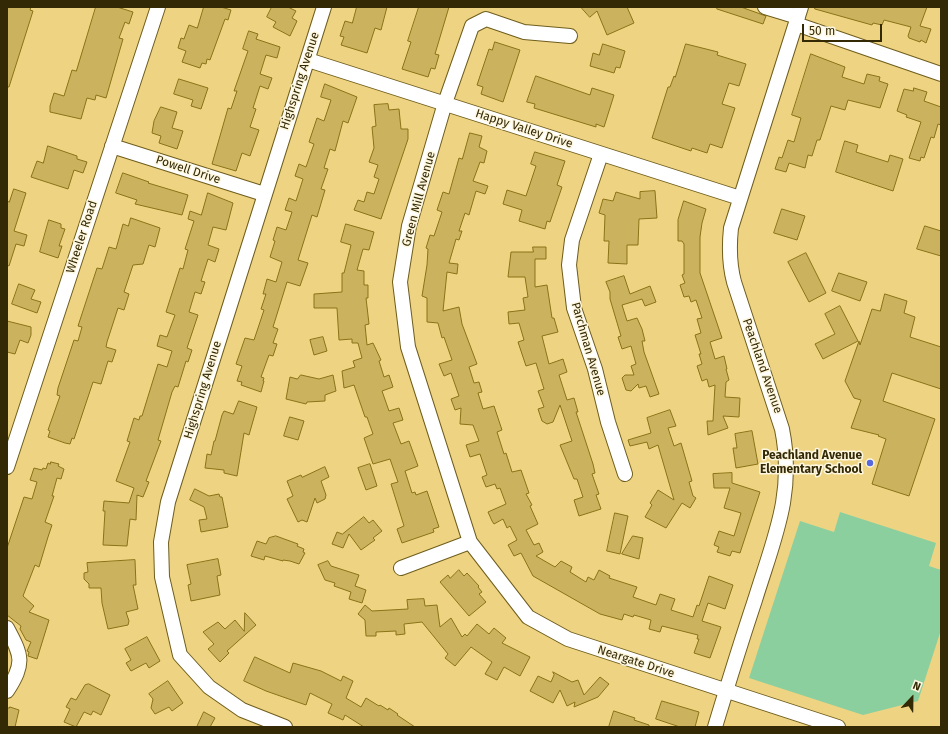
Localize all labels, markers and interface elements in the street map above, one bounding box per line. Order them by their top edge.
scale bar [804,16,884,42]
text: 50 m [809,24,835,38]
street label: Highspring Avenue [277,30,323,132]
street label: Happy Valley Drive [474,107,574,151]
street label: Green Mill Avenue [399,150,439,248]
street label: Powell Drive [154,153,222,187]
street label: Wheeler Road [63,199,101,275]
street label: Parchman Avenue [568,301,608,397]
street label: Peachland Avenue [739,317,785,415]
street label: Highspring Avenue [181,339,225,441]
place label: Peachland Avenue Elementary School [760,449,862,477]
marker: Peachland Avenue Elementary School [865,458,875,468]
street label: Neargate Drive [596,643,676,681]
north arrow [892,678,932,718]
text: N [911,679,922,694]

